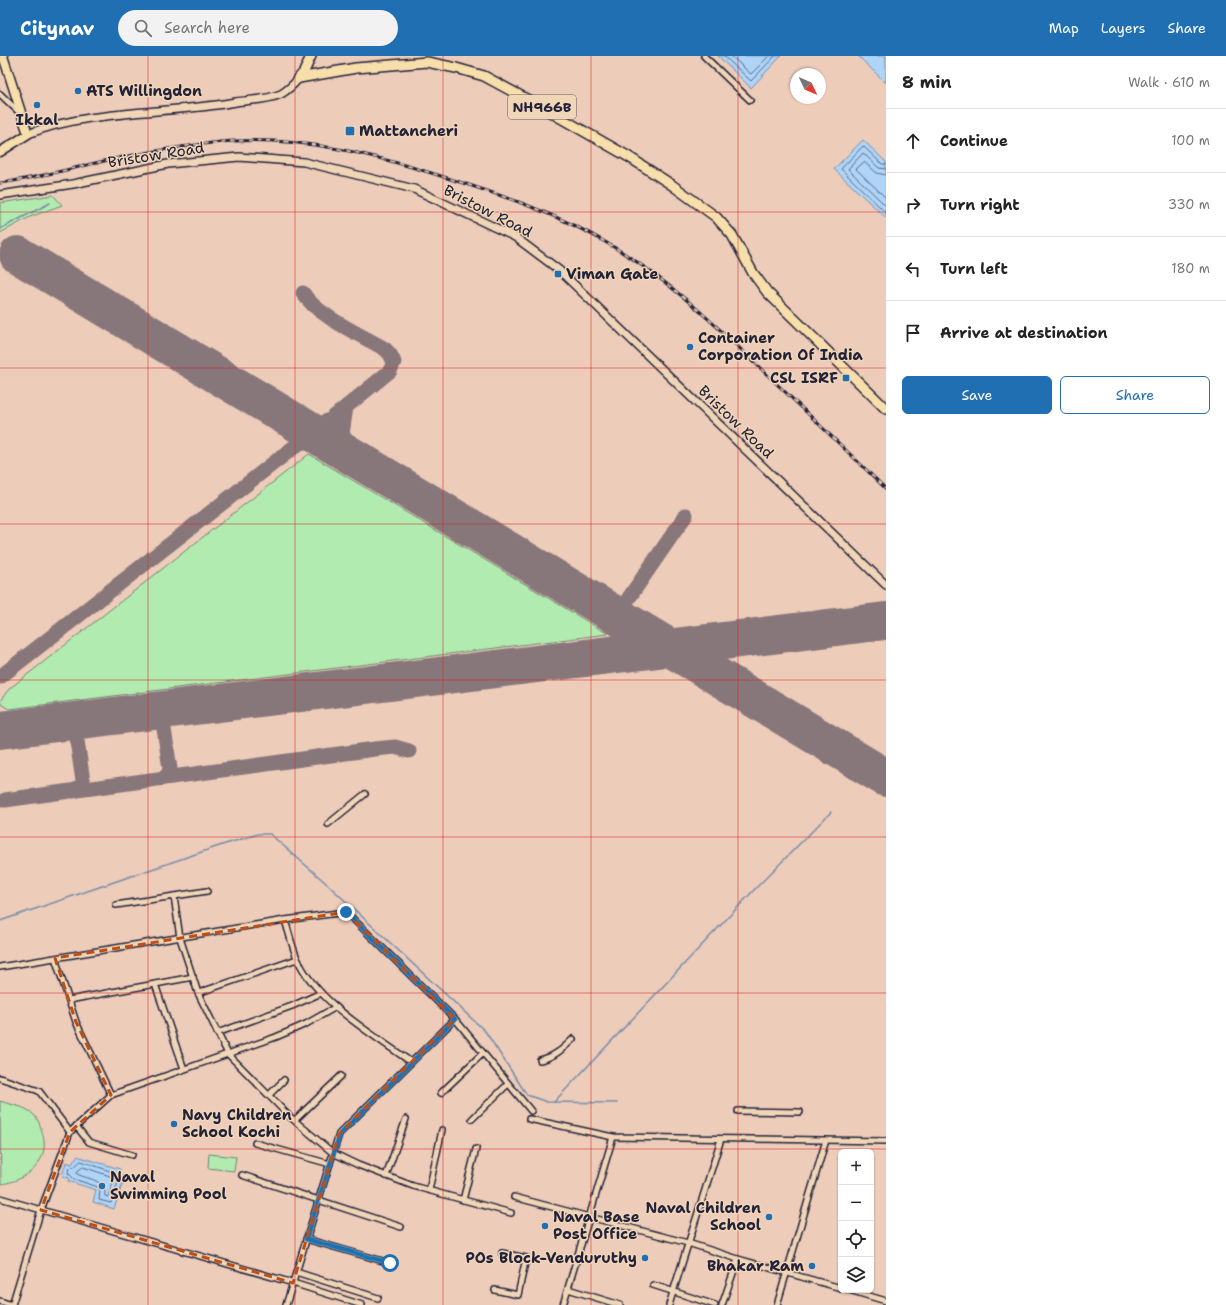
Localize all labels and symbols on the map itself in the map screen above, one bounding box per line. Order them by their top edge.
north arrow [790,68,826,104]
place label: ATS Willingdon [86,81,202,101]
marker: ATS Willingdon [73,86,83,96]
road number: NH966B [508,95,576,119]
marker: Ikkal [32,100,42,110]
place label: Ikkal [16,110,58,130]
place label: Mattancheri [359,121,458,141]
marker: Mattancheri [344,125,356,137]
street label: Bristow Road [106,137,206,172]
street label: Bristow Road [440,180,536,242]
place label: Viman Gate [566,264,659,284]
marker: Viman Gate [553,269,563,279]
place label: Container Corporation Of India [698,328,864,365]
marker: Container Corporation Of India [685,342,695,352]
place label: CSL ISRF [770,368,838,388]
marker: CSL ISRF [841,373,851,383]
street label: Bristow Road [694,381,778,463]
route end [337,903,355,921]
place label: Navy Children School Kochi [182,1105,292,1142]
marker: Navy Children School Kochi [169,1119,179,1129]
place label: Naval Swimming Pool [110,1167,227,1204]
marker: Naval Swimming Pool [97,1181,107,1191]
place label: Naval Children School [646,1198,761,1235]
place label: Naval Base Post Office [553,1207,640,1244]
marker: Naval Children School [764,1212,774,1222]
marker: Naval Base Post Office [540,1221,550,1231]
place label: POs Block-Venduruthy [466,1248,637,1268]
marker: POs Block-Venduruthy [640,1253,650,1263]
route start [381,1254,399,1272]
place label: Bhakar Ram [707,1256,804,1276]
marker: Bhakar Ram [807,1261,817,1271]

